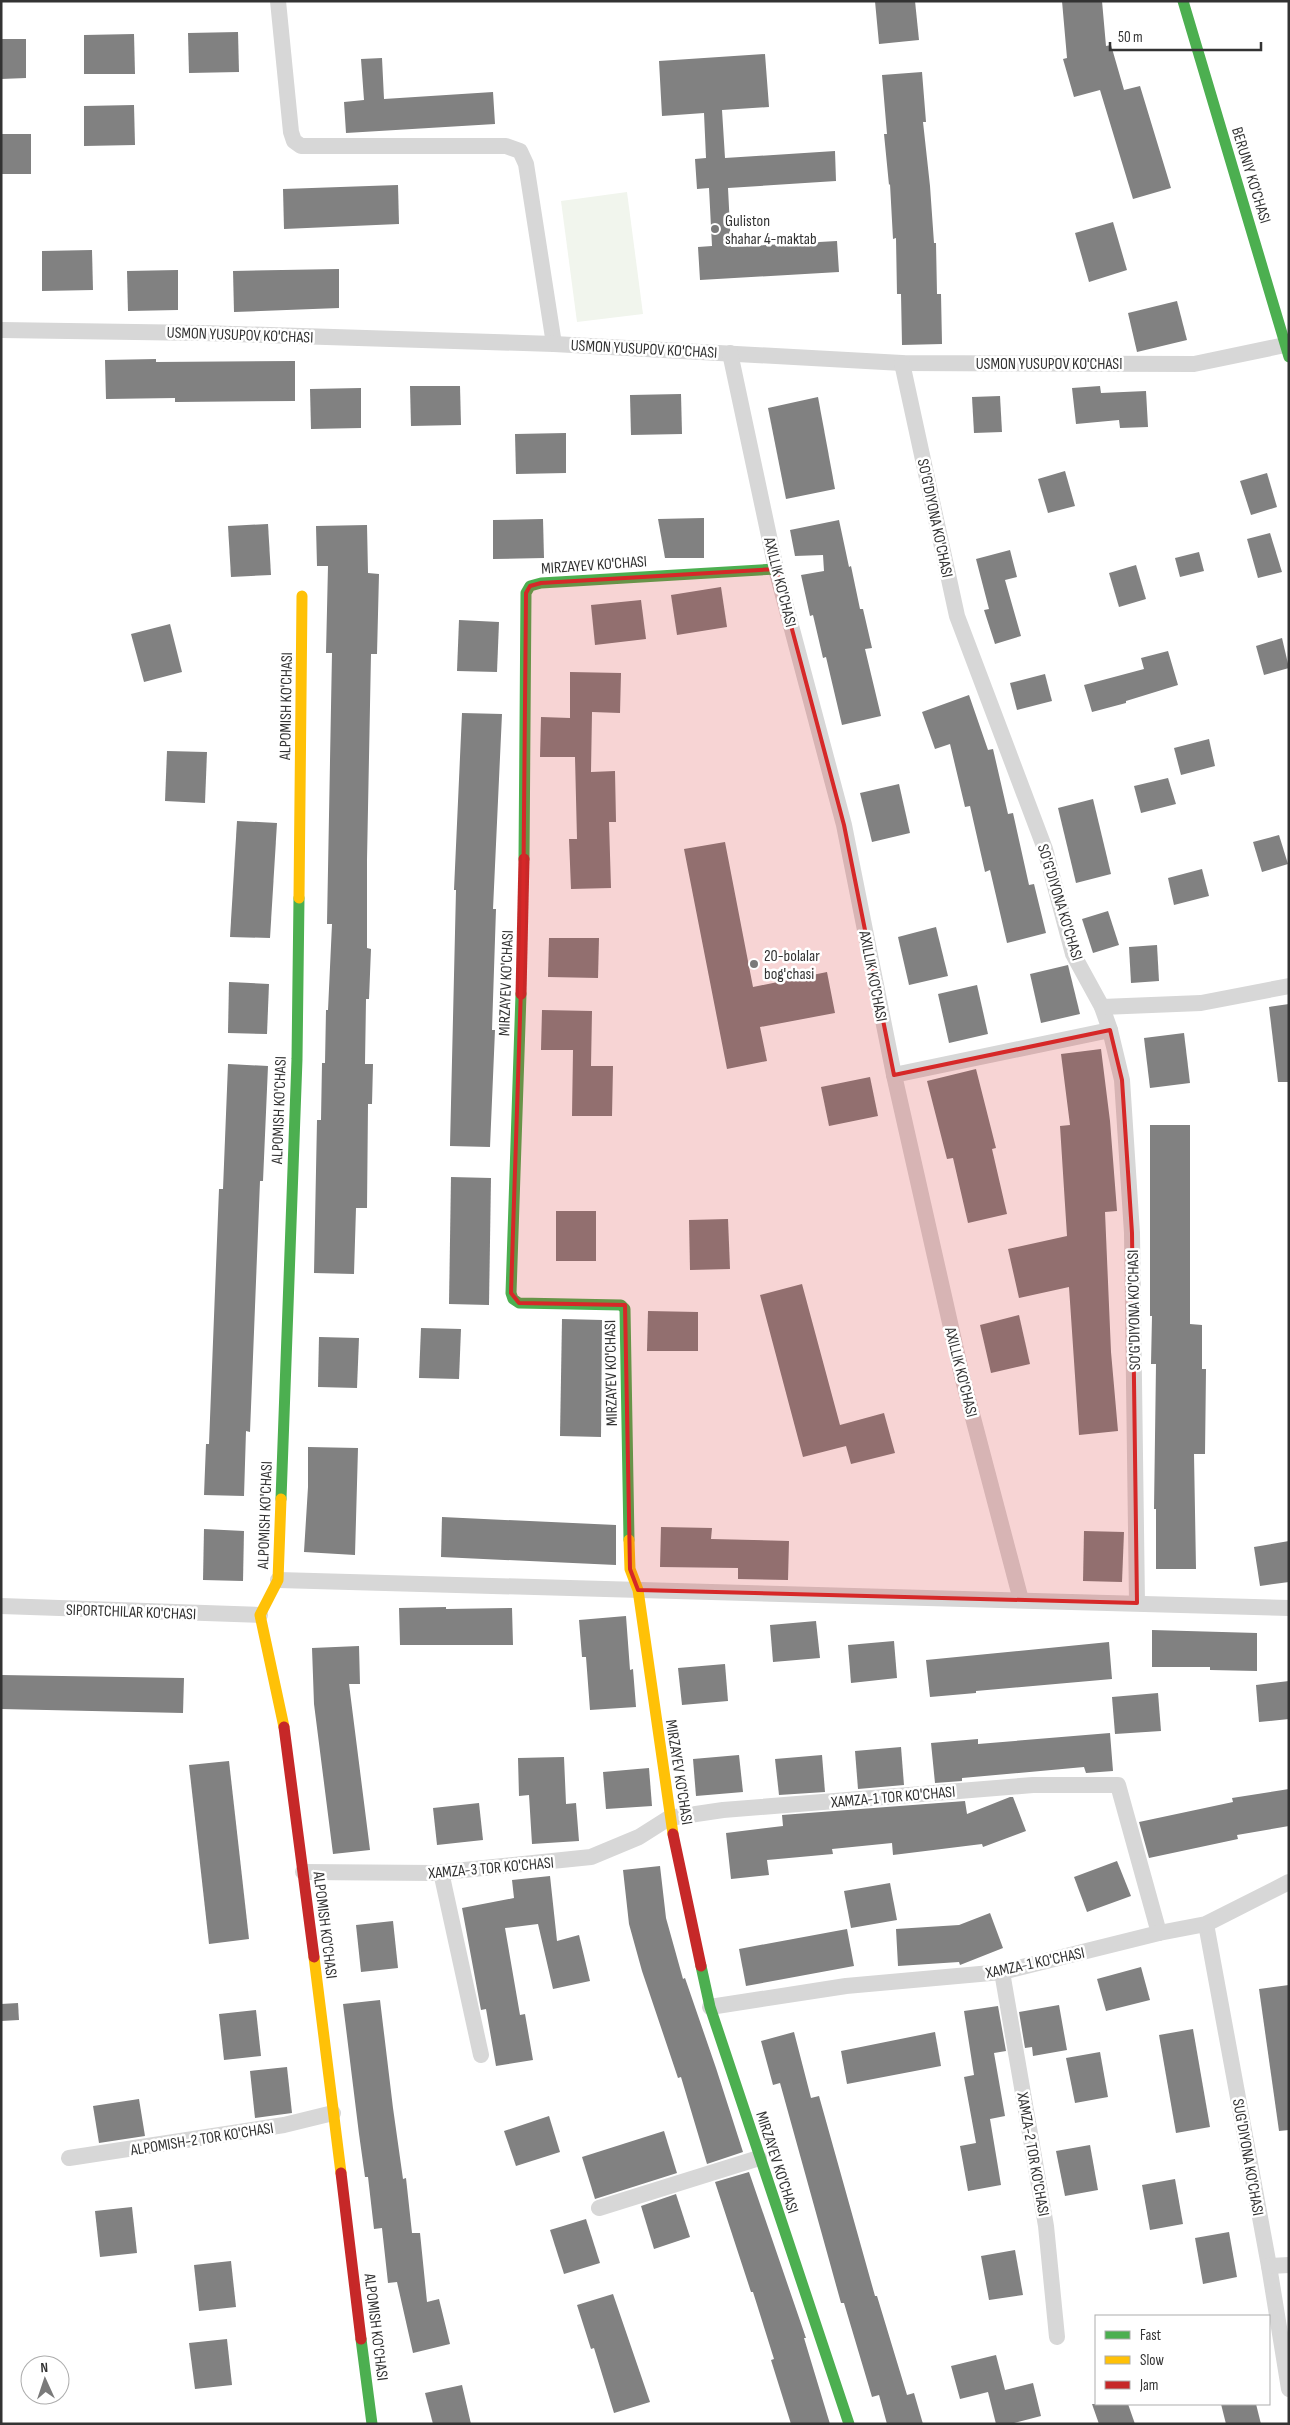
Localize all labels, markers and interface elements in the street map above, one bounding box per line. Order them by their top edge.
scale bar [1110,20,1261,52]
text: 50 m [1118,28,1143,47]
street label: BERUNIY KO'CHASI [1227,125,1274,226]
place label: Guliston shahar 4-maktab [725,212,817,249]
marker: Guliston shahar 4-maktab [709,223,721,235]
street label: USMON YUSUPOV KO'CHASI [166,323,314,348]
street label: USMON YUSUPOV KO'CHASI [570,336,718,363]
street label: USMON YUSUPOV KO'CHASI [976,355,1122,374]
street label: SO'G'DIYONA KO'CHASI [913,457,956,579]
street label: AXILLIK KO'CHASI [759,534,800,629]
street label: MIRZAYEV KO'CHASI [541,552,648,579]
street label: ALPOMISH KO'CHASI [276,652,297,761]
street label: SO'G'DIYONA KO'CHASI [1033,842,1086,963]
street label: AXILLIK KO'CHASI [854,928,891,1023]
street label: MIRZAYEV KO'CHASI [495,930,518,1036]
place label: 20-bolalar bog'chasi [764,947,820,984]
marker: 20-bolalar bog'chasi [748,958,760,970]
street label: ALPOMISH KO'CHASI [268,1056,291,1165]
street label: SO'G'DIYONA KO'CHASI [1124,1249,1145,1371]
street label: MIRZAYEV KO'CHASI [601,1320,622,1426]
street label: AXILLIK KO'CHASI [940,1324,981,1419]
street label: ALPOMISH KO'CHASI [254,1461,277,1570]
street label: SIPORTCHILAR KO'CHASI [65,1601,196,1624]
street label: MIRZAYEV KO'CHASI [661,1718,696,1826]
street label: XAMZA-1 TOR KO'CHASI [829,1783,956,1812]
street label: XAMZA-3 TOR KO'CHASI [427,1854,555,1884]
street label: ALPOMISH KO'CHASI [308,1869,341,1980]
street label: XAMZA-1 KO'CHASI [983,1944,1087,1983]
street label: XAMZA-2 TOR KO'CHASI [1012,2090,1053,2218]
street label: SUG'DIYONA KO'CHASI [1228,2097,1267,2217]
street label: MIRZAYEV KO'CHASI [751,2109,802,2216]
street label: ALPOMISH-2 TOR KO'CHASI [128,2119,275,2160]
street label: ALPOMISH KO'CHASI [359,2271,392,2382]
legend [1095,2315,1270,2405]
text: Fast [1140,2326,1162,2345]
text: Slow [1140,2351,1164,2370]
north arrow [20,2355,70,2405]
text: N [40,2359,49,2376]
text: Jam [1139,2376,1158,2395]

